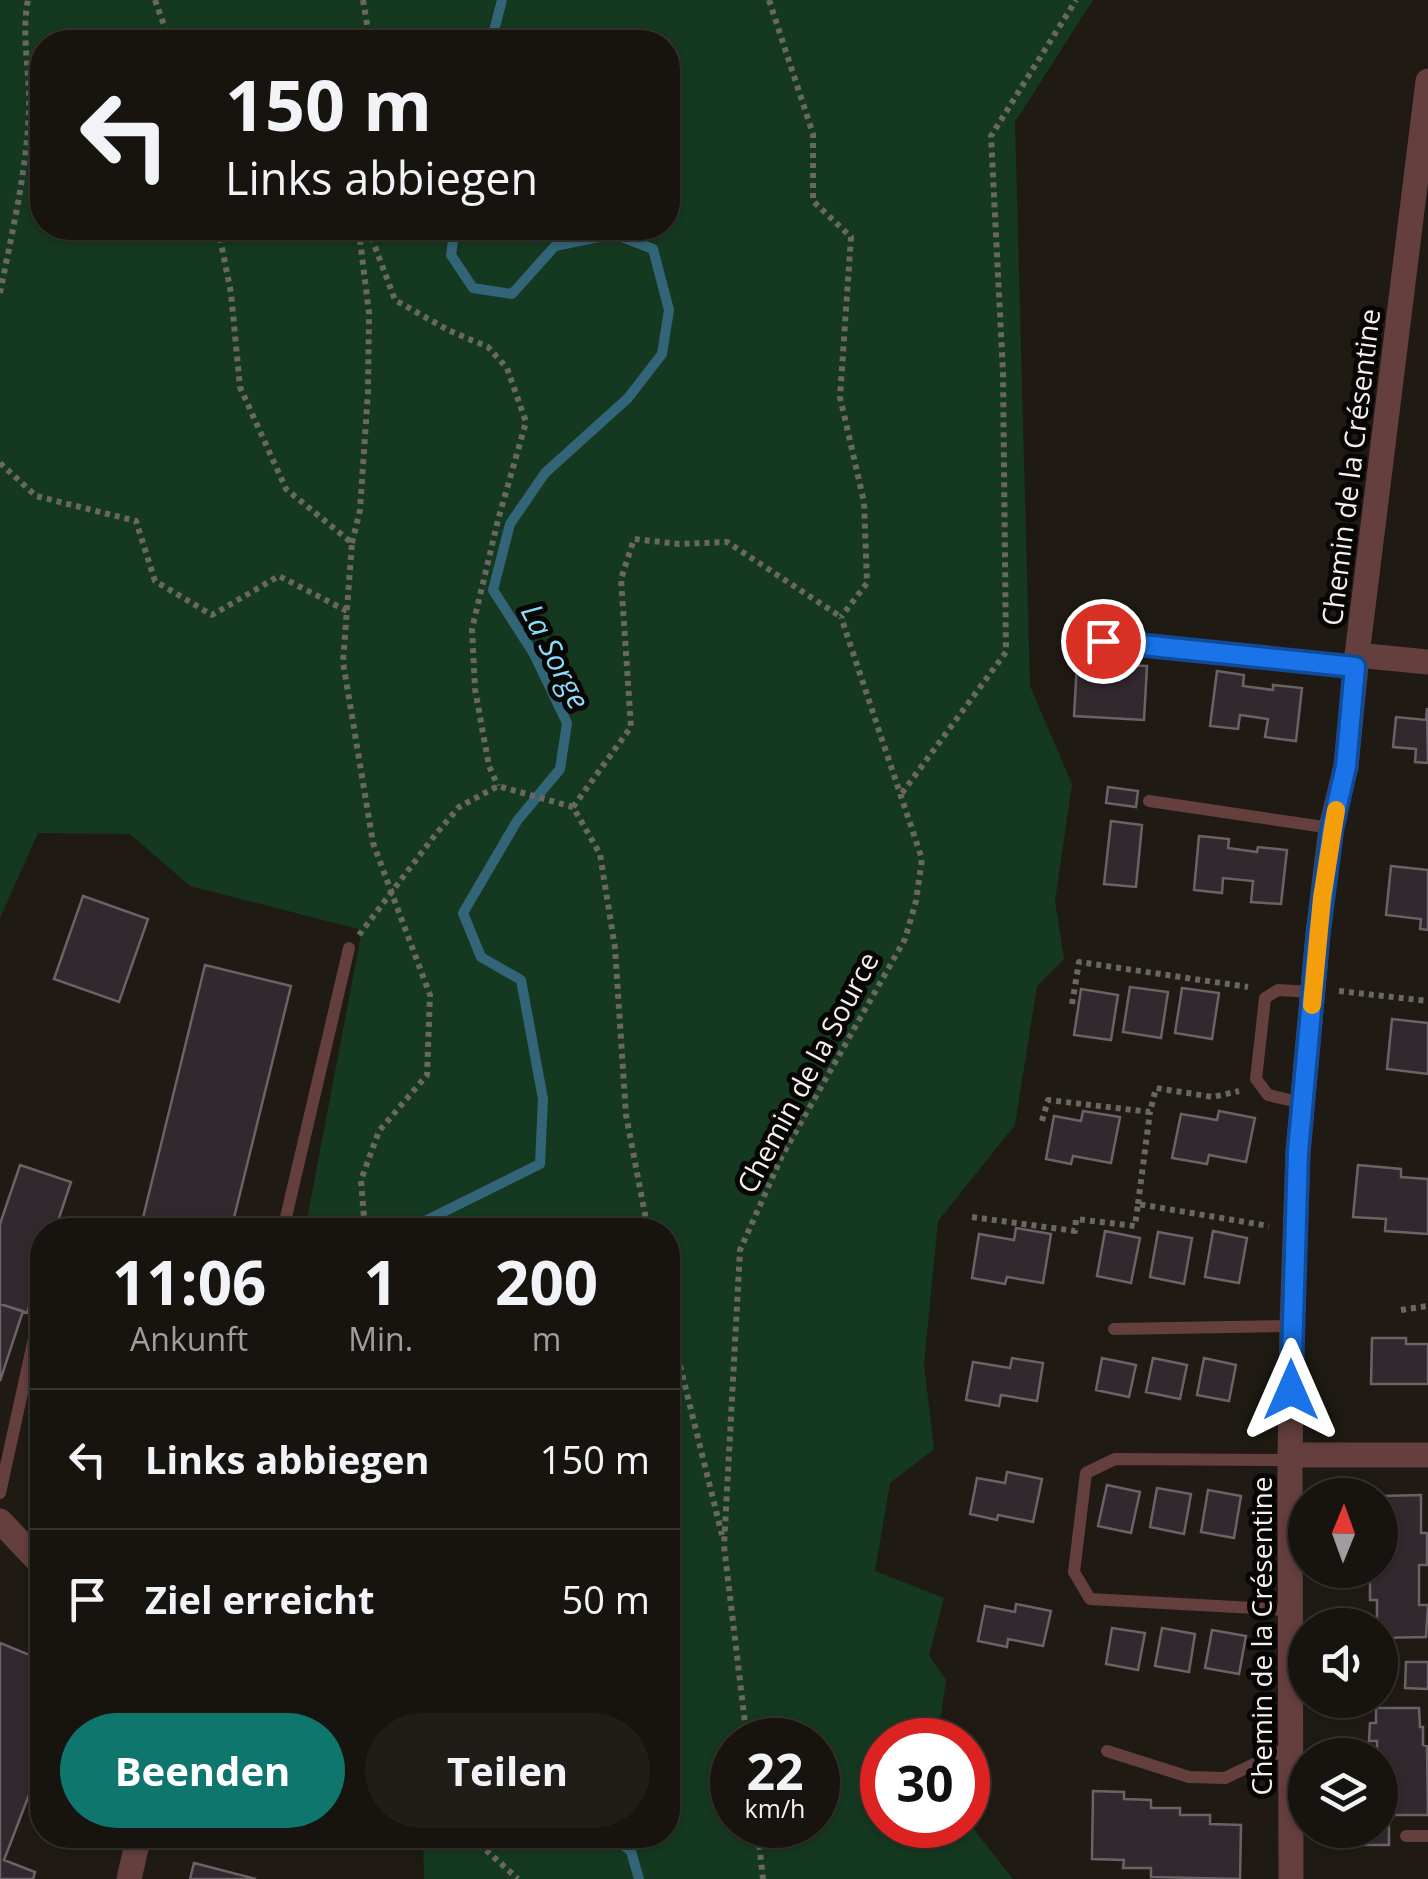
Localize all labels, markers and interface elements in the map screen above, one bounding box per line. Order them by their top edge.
text: 150 m [225,56,432,152]
icon: left [60,70,190,200]
text: Links abbiegen [225,147,538,208]
street label: Chemin de la Crésentine [1312,306,1388,628]
water label: La Sorge [512,596,600,716]
pin [1061,599,1146,684]
icon: arrive [1076,614,1131,669]
street label: Chemin de la Source [727,945,887,1199]
text: 11:06 [112,1241,266,1323]
text: 1 [364,1241,398,1323]
text: 200 [495,1241,598,1323]
text: Ankunft [130,1317,248,1360]
text: Min. [348,1317,413,1360]
text: m [532,1317,561,1360]
position arrow [1239,1338,1343,1442]
icon: left [60,1432,115,1487]
text: Links abbiegen [145,1433,429,1485]
text: 150 m [540,1433,650,1485]
street label: Chemin de la Crésentine [1242,1477,1280,1795]
north arrow [1288,1478,1398,1588]
map controls [1288,1478,1398,1848]
icon: arrive [60,1572,115,1627]
text: Ziel erreicht [145,1573,375,1625]
text: 50 m [561,1573,650,1625]
button: sound [1288,1608,1398,1718]
button: Beenden [60,1713,345,1828]
button: Teilen [365,1713,650,1828]
speed limit sign: 30 [860,1718,990,1848]
text: 22 [746,1737,804,1805]
button: layers [1288,1738,1398,1848]
text: km/h [745,1791,805,1825]

